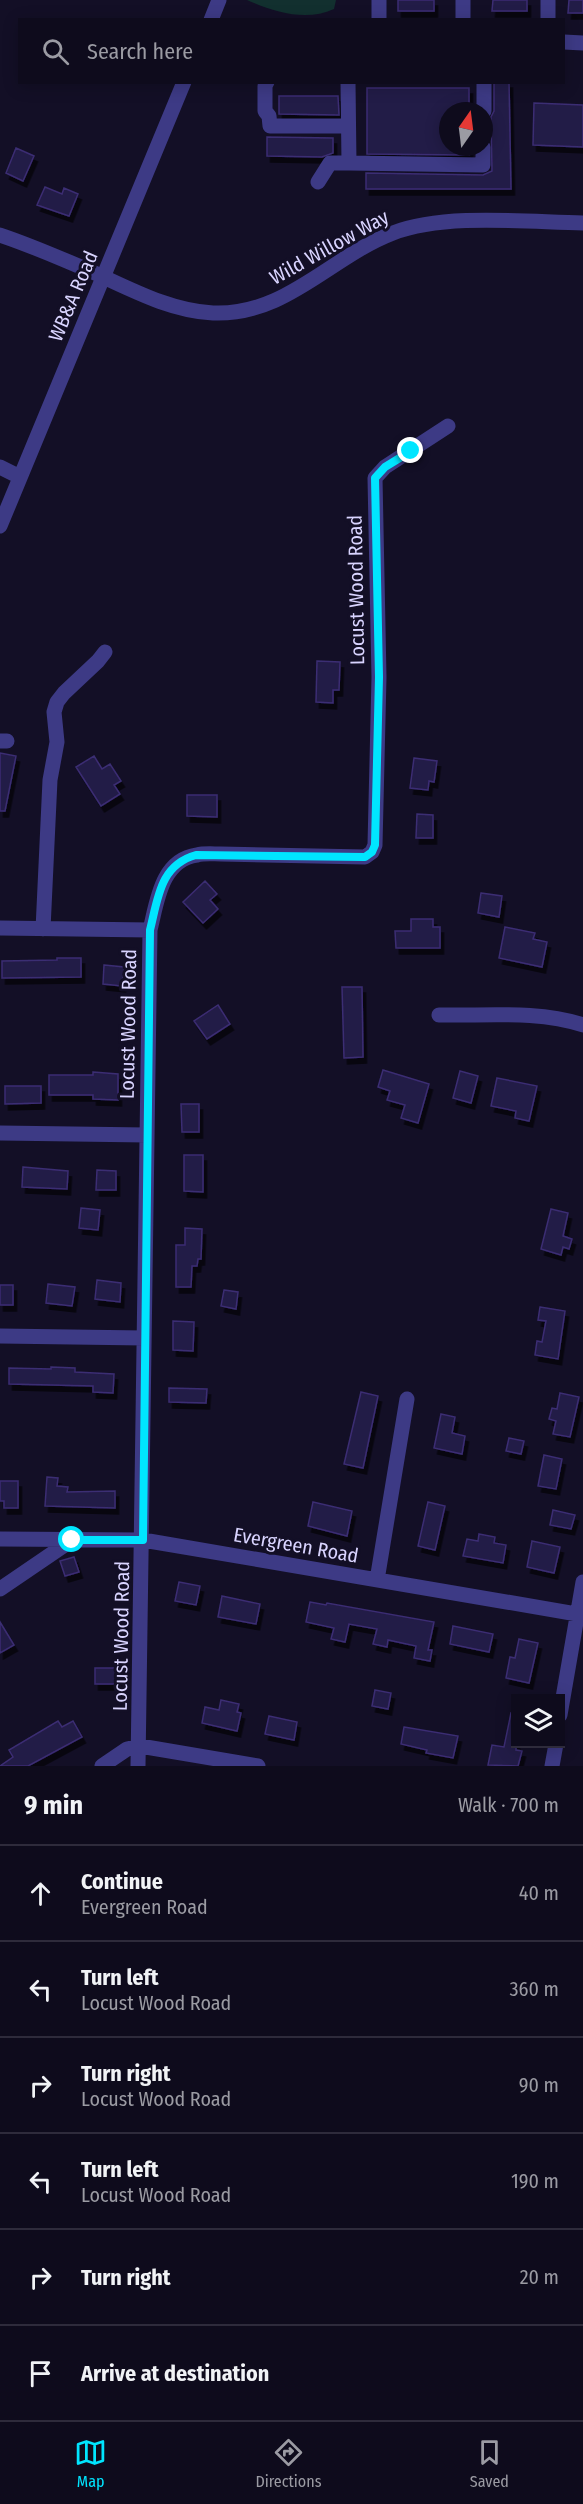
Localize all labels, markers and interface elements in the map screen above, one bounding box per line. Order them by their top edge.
search box [18,18,565,84]
icon: search [39,35,72,68]
text: Search here [87,38,193,65]
north arrow [439,102,493,156]
street label: Wild Willow Way [265,204,393,290]
street label: WB&A Road [43,247,103,345]
route end [397,437,423,463]
street label: Locust Wood Road [343,515,369,665]
street label: Locust Wood Road [115,949,141,1099]
street label: Evergreen Road [232,1522,360,1568]
route start [58,1526,84,1552]
street label: Locust Wood Road [108,1561,134,1711]
map controls [511,1694,565,1748]
button: layers [511,1694,565,1748]
text: 9 min [24,1790,83,1821]
text: Walk · 700 m [458,1793,559,1817]
text: Continue [81,1868,163,1895]
icon: ahead [24,1877,57,1910]
text: 40 m [519,1881,559,1905]
text: Evergreen Road [81,1895,208,1919]
text: Turn left [81,1964,159,1991]
icon: left [24,1973,57,2006]
text: 360 m [510,1977,559,2001]
text: Locust Wood Road [81,1991,231,2015]
text: Turn right [81,2060,170,2087]
icon: right [24,2069,57,2102]
text: 90 m [519,2073,559,2097]
text: Locust Wood Road [81,2087,231,2111]
text: Turn left [81,2156,159,2183]
icon: left [24,2165,57,2198]
text: 190 m [511,2169,559,2193]
text: Locust Wood Road [81,2183,231,2207]
icon: right [24,2261,57,2294]
text: Turn right [81,2264,170,2291]
text: 20 m [520,2265,559,2289]
icon: arrive [24,2357,57,2390]
text: Arrive at destination [81,2360,269,2387]
tab: Map [74,2436,107,2491]
tab: Directions [255,2436,322,2491]
tab: Saved [470,2436,509,2491]

